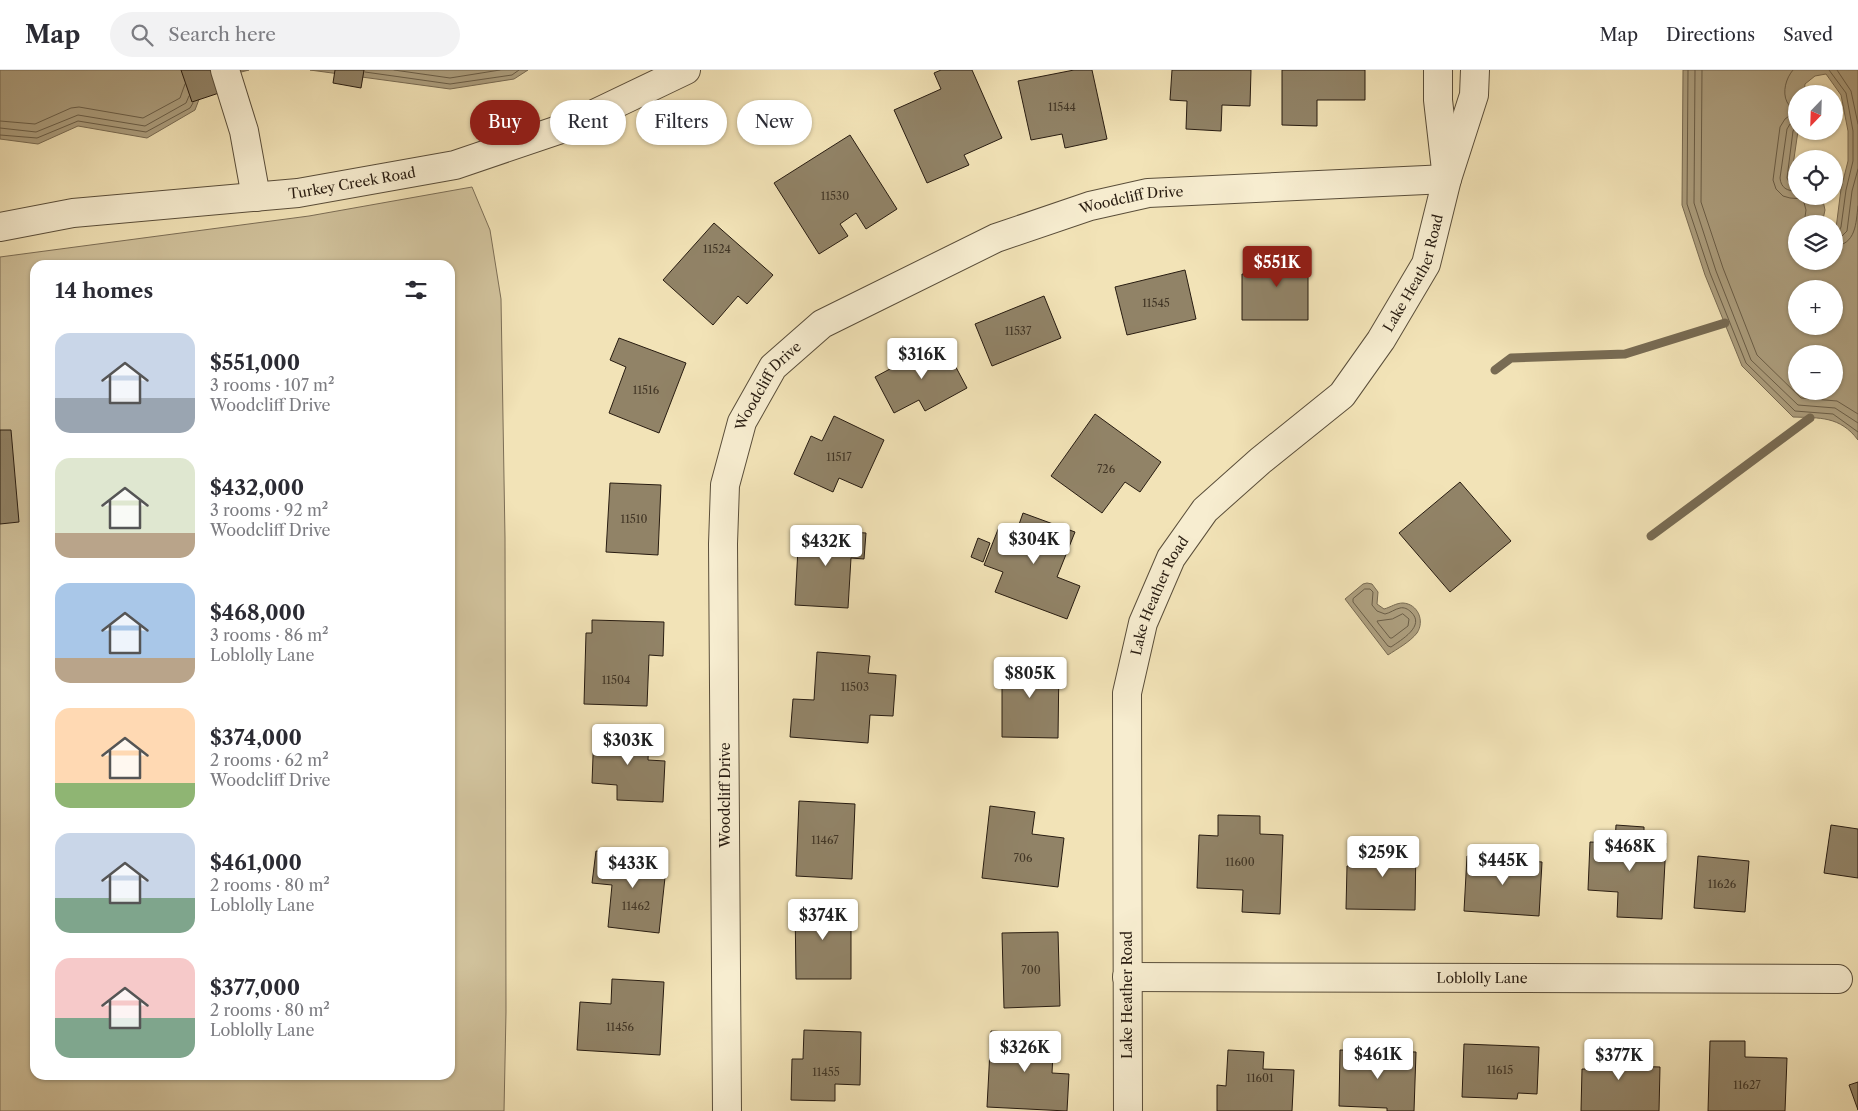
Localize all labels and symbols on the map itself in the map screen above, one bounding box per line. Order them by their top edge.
north arrow [1788,85,1842,140]
house number: 11544 [1048,100,1076,114]
street label: Turkey Creek Road [287,163,418,203]
street label: Woodcliff Drive [1076,182,1184,218]
house number: 11530 [821,189,849,203]
street label: Lake Heather Road [1379,212,1447,335]
house number: 11524 [703,242,731,256]
pin: $551K [1242,246,1312,288]
house number: 11545 [1142,296,1170,310]
house number: 11537 [1005,324,1032,338]
street label: Woodcliff Drive [731,338,805,433]
pin: $316K [887,338,957,380]
house number: 11516 [633,383,660,397]
house number: 11517 [826,450,852,464]
house number: 726 [1097,462,1116,476]
house number: 11510 [621,512,647,526]
pin: $304K [999,522,1069,565]
pin: $432K [791,524,861,567]
street label: Lake Heather Road [1127,532,1193,657]
pin: $805K [995,656,1065,699]
house number: 11504 [602,673,630,687]
house number: 11503 [841,680,869,694]
pin: $303K [593,724,663,766]
street label: Woodcliff Drive [716,742,734,849]
pin: $468K [1595,830,1665,872]
house number: 11467 [811,833,839,847]
pin: $259K [1348,836,1418,878]
pin: $445K [1468,844,1538,886]
pin: $433K [598,846,668,889]
house number: 706 [1014,851,1033,865]
house number: 11600 [1225,855,1255,869]
house number: 11626 [1708,877,1737,891]
pin: $374K [788,898,858,941]
house number: 11462 [622,899,650,913]
street label: Lake Heather Road [1118,930,1136,1059]
house number: 700 [1021,963,1041,977]
street label: Loblolly Lane [1436,969,1528,987]
house number: 11456 [606,1020,635,1034]
pin: $326K [990,1030,1060,1073]
pin: $461K [1343,1038,1413,1080]
pin: $377K [1584,1038,1654,1081]
house number: 11615 [1487,1063,1513,1077]
house number: 11455 [812,1065,840,1079]
house number: 11601 [1246,1071,1274,1085]
house number: 11627 [1733,1078,1761,1092]

